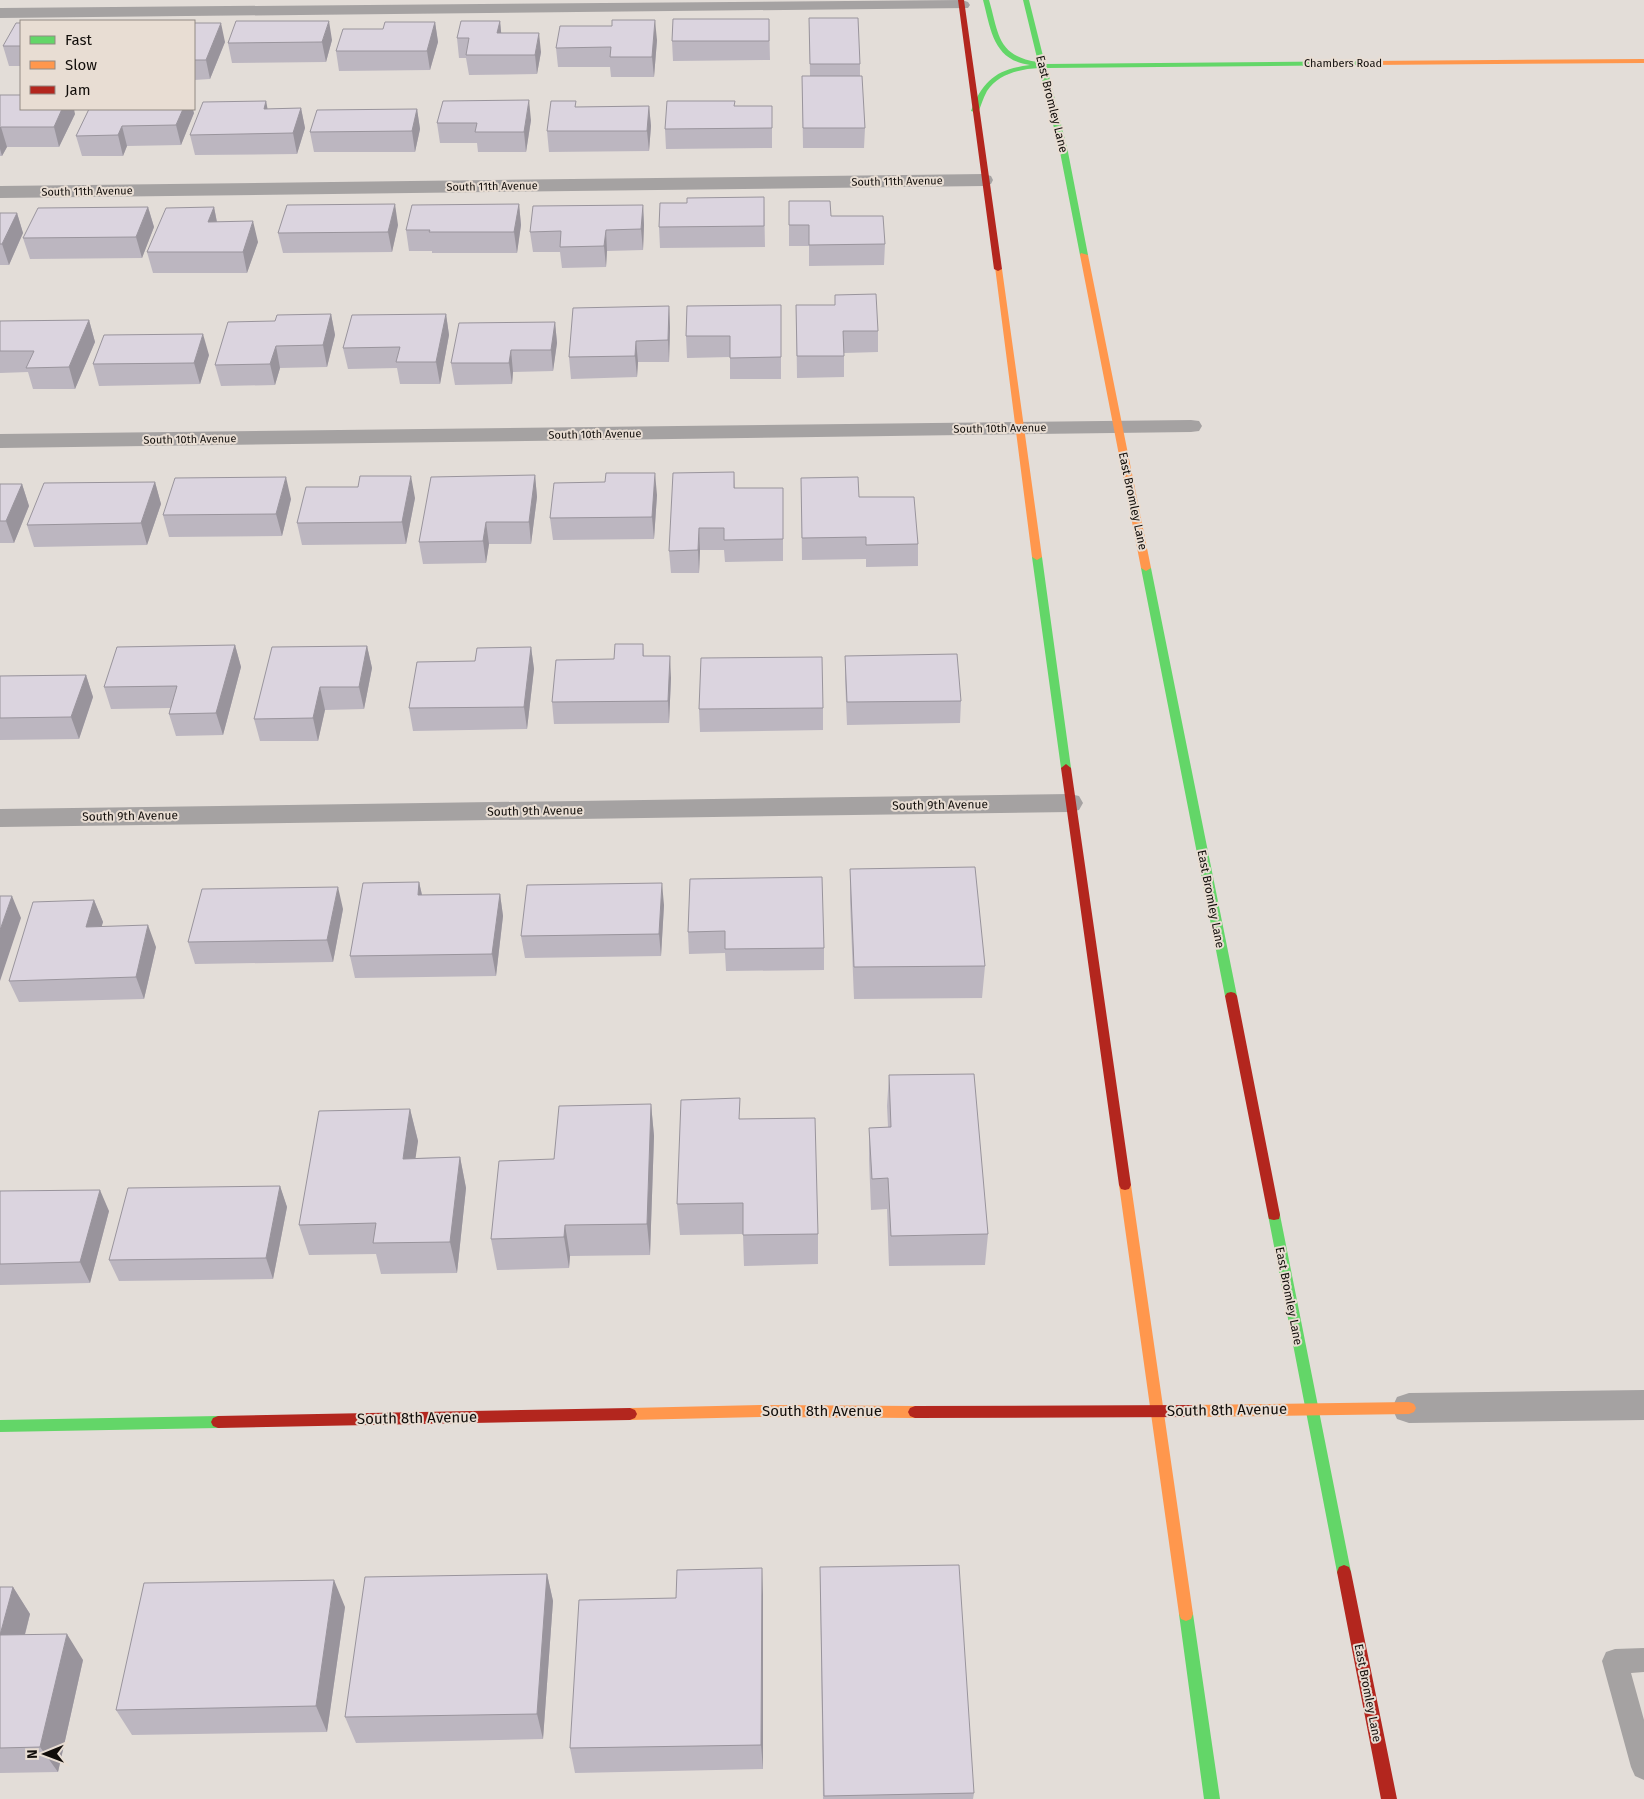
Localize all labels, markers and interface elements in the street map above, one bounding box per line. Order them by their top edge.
legend [20,20,195,110]
text: Fast [65,31,92,49]
street label: East Bromley Lane [1033,54,1071,154]
text: Slow [65,56,97,74]
street label: Chambers Road [1304,57,1382,70]
text: Jam [65,81,91,99]
street label: South 11th Avenue [851,174,943,189]
street label: South 11th Avenue [446,179,538,194]
street label: South 11th Avenue [41,184,133,199]
street label: South 10th Avenue [953,421,1047,436]
street label: South 10th Avenue [548,427,642,442]
street label: South 10th Avenue [143,432,237,447]
street label: East Bromley Lane [1116,451,1150,551]
street label: South 9th Avenue [892,797,988,813]
street label: South 9th Avenue [487,803,583,819]
street label: South 9th Avenue [82,808,178,824]
street label: East Bromley Lane [1195,849,1227,949]
street label: East Bromley Lane [1273,1246,1305,1346]
street label: South 8th Avenue [1167,1400,1287,1420]
street label: South 8th Avenue [762,1402,882,1420]
street label: South 8th Avenue [357,1408,477,1428]
street label: East Bromley Lane [1352,1643,1384,1743]
north arrow [20,1729,70,1779]
text: N [24,1749,41,1759]

